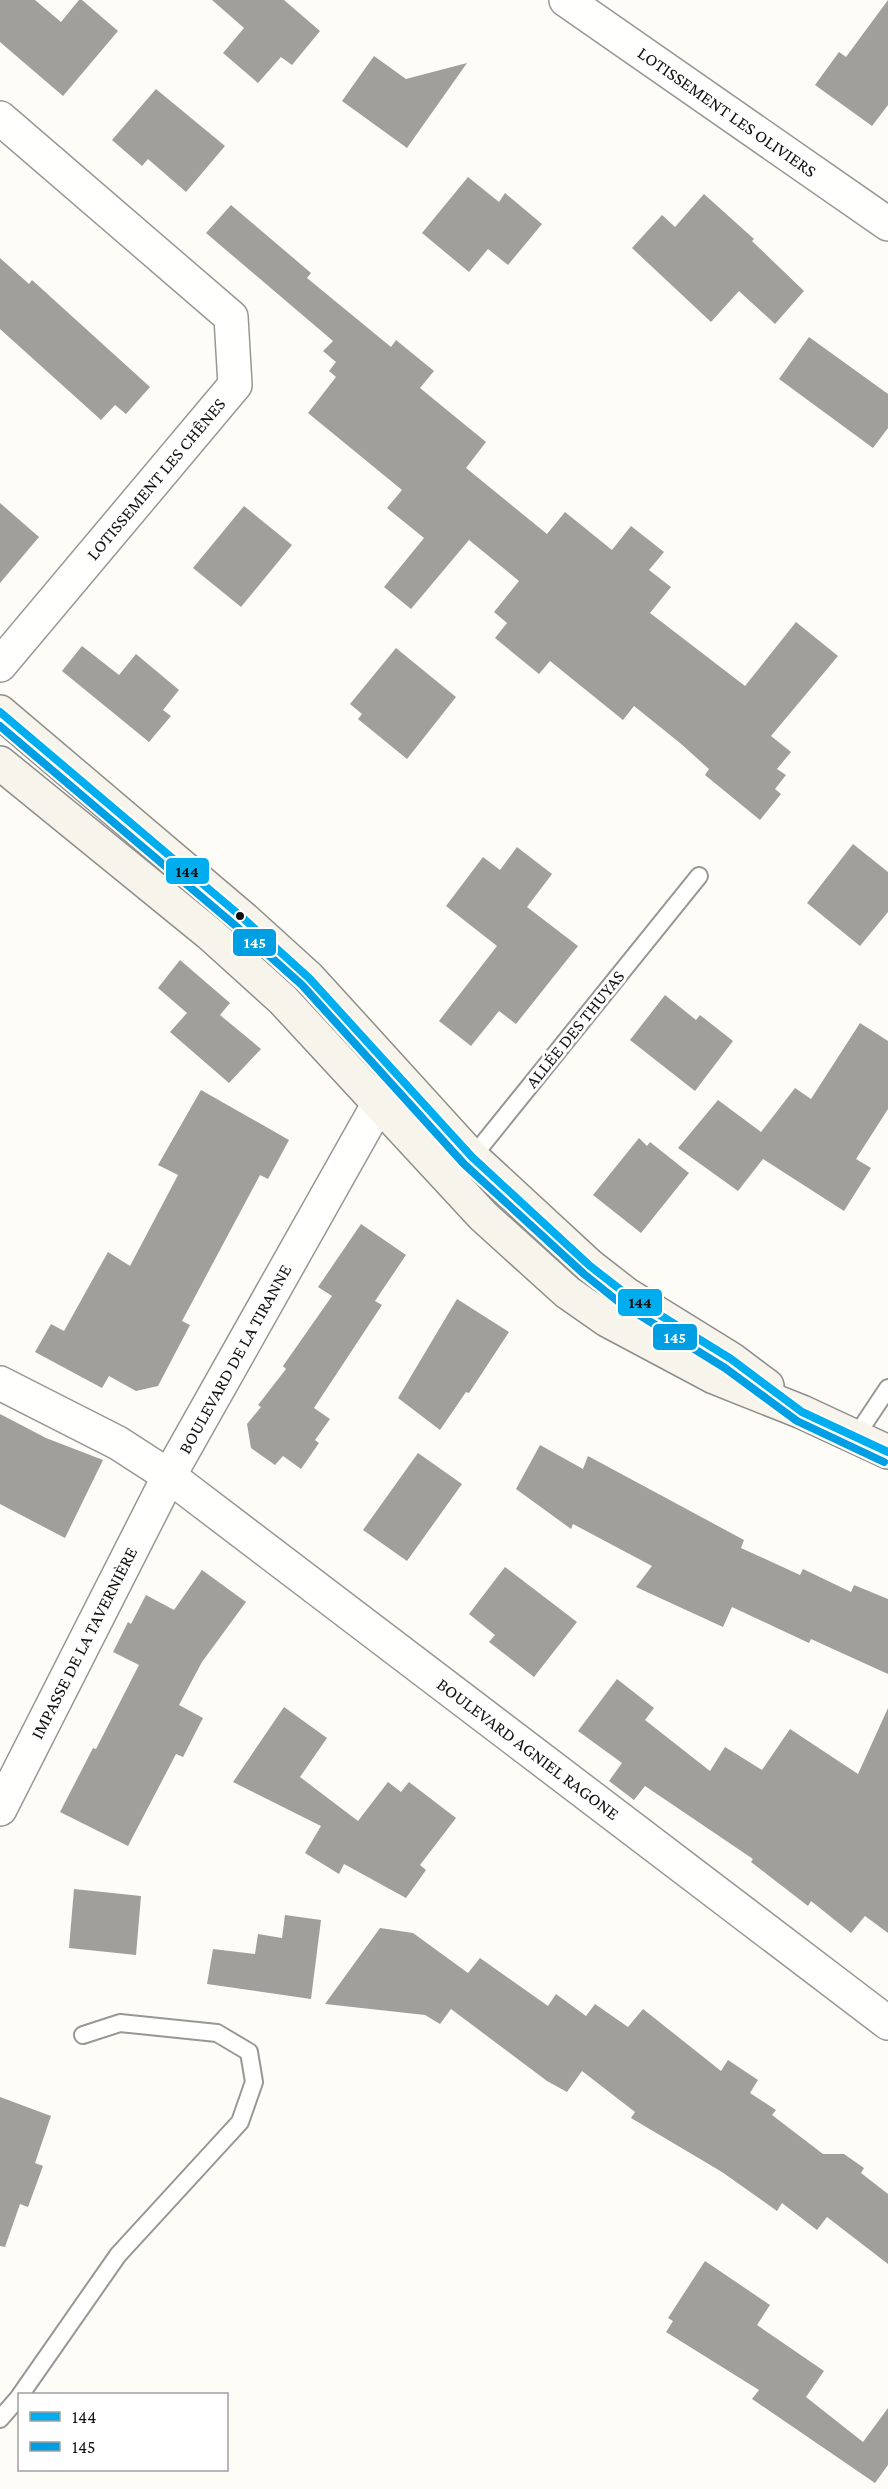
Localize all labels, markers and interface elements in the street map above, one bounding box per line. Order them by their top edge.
street label: LOTISSEMENT LES OLIVIERS [634,43,820,181]
street label: LOTISSEMENT LES CHÊNES [82,394,230,564]
line badge: 144 [165,857,210,885]
text: 144 [175,863,199,880]
unlabelled marker [234,910,246,922]
line badge: 145 [232,928,277,957]
text: 145 [244,934,266,951]
street label: ALLÉE DES THUYAS [522,966,628,1092]
street label: BOULEVARD DE LA TIRANNE [175,1261,296,1457]
line badge: 144 [617,1288,663,1317]
text: 144 [628,1294,652,1311]
line badge: 145 [652,1323,698,1351]
text: 145 [664,1329,686,1346]
street label: IMPASSE DE LA TAVERNIÈRE [27,1544,141,1742]
street label: BOULEVARD AGNIEL RAGONE [433,1674,623,1824]
legend [18,2393,228,2471]
text: 144 [72,2407,96,2427]
text: 145 [72,2437,96,2457]

